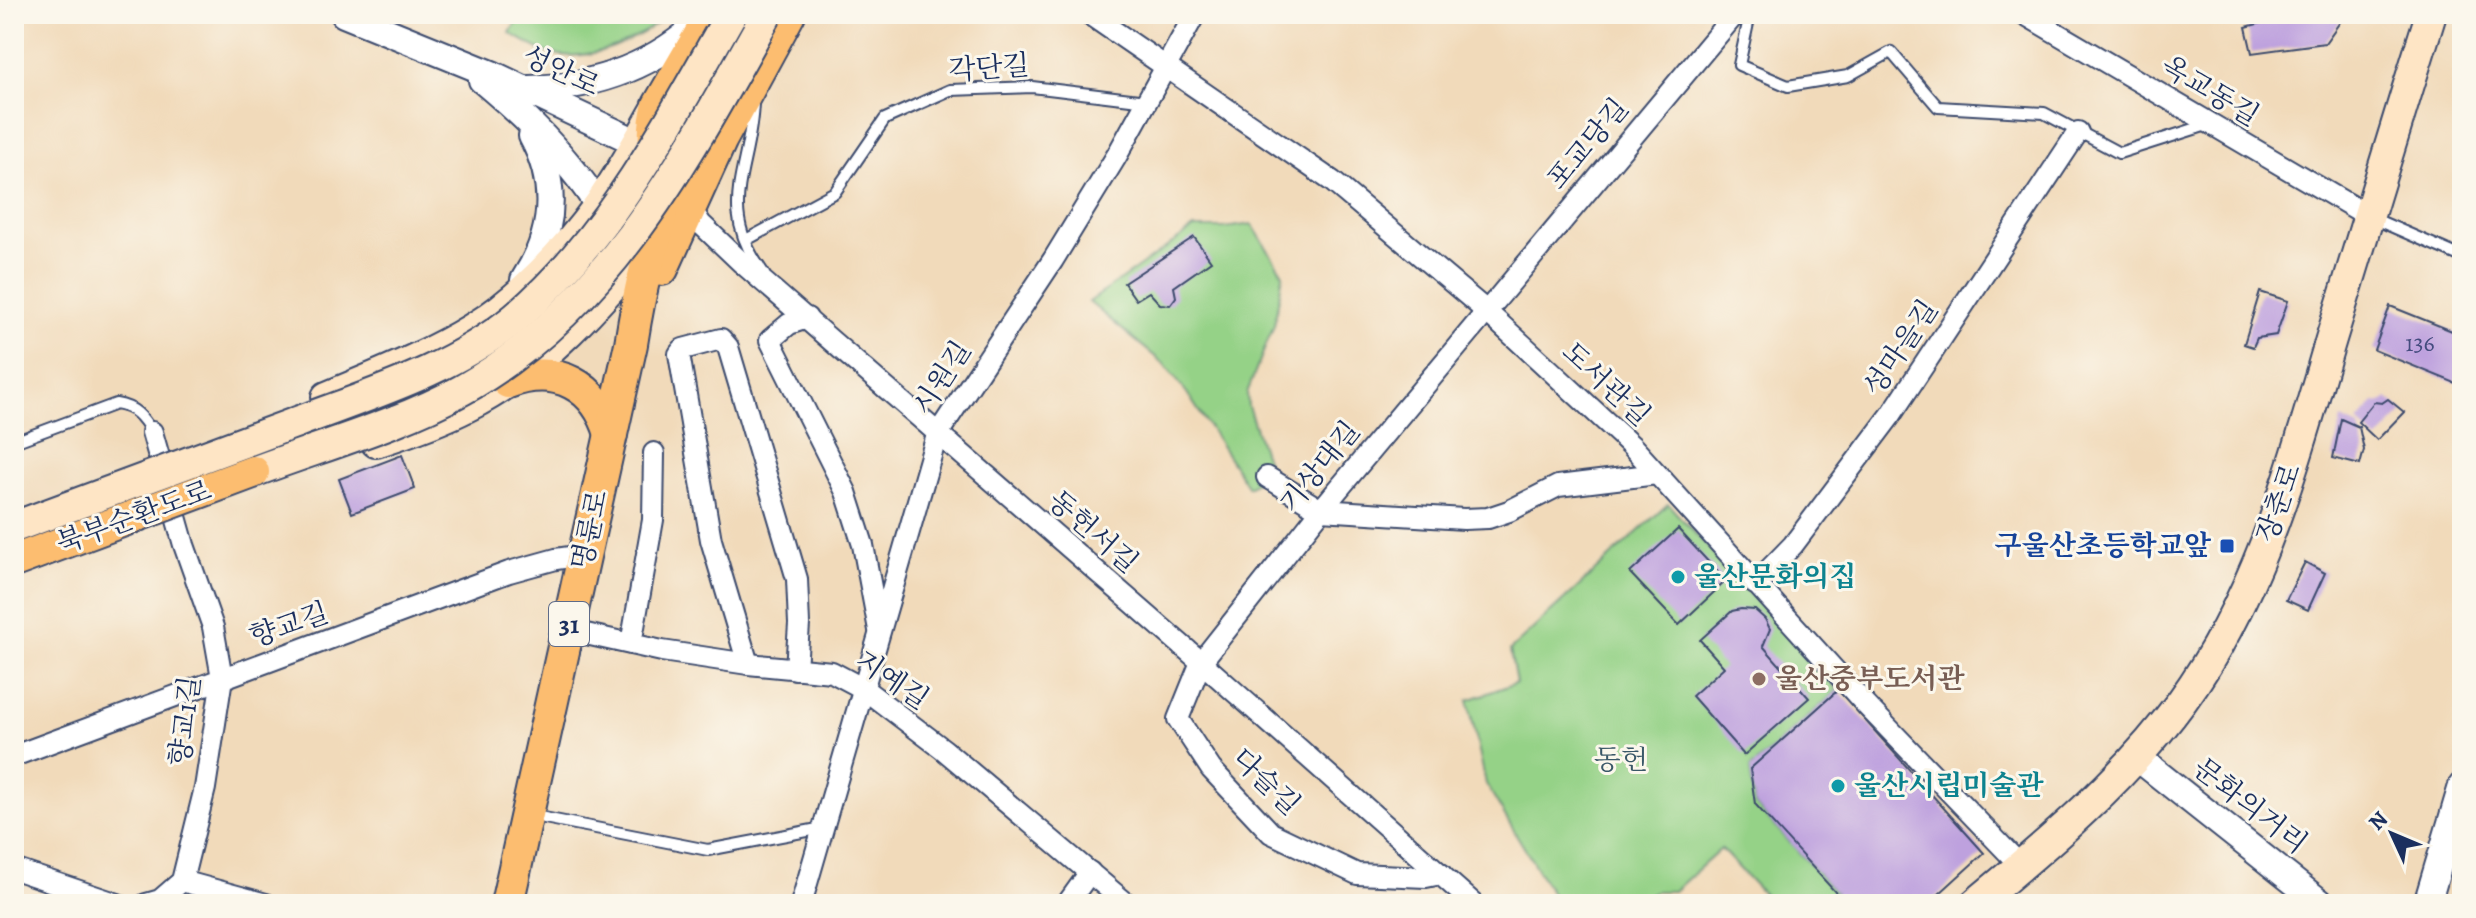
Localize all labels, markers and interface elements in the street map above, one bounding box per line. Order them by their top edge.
street label: 성안로 [516,37,606,105]
street label: 각단길 [947,46,1031,90]
street label: 옥교동길 [2154,47,2266,135]
street label: 포교당길 [1539,90,1637,198]
street label: 성마을길 [1855,293,1947,403]
house number: 136 [2405,327,2435,359]
street label: 도서관길 [1553,333,1659,435]
street label: 시원길 [904,334,980,422]
street label: 기상대길 [1271,413,1369,521]
street label: 장춘로 [2248,458,2310,548]
street label: 북부순환도로 [51,471,217,563]
street label: 동헌서길 [1040,482,1146,582]
street label: 명륜로 [563,486,617,574]
place label: 구울산초등학교앞 [1995,527,2212,565]
marker: 구울산초등학교앞 [2218,537,2236,555]
place label: 울산문화의집 [1694,558,1856,596]
marker: 울산문화의집 [1669,568,1687,586]
street label: 향교길 [244,594,334,656]
road number: 31 [549,602,589,646]
street label: 지예길 [848,642,936,718]
place label: 울산중부도서관 [1775,660,1965,698]
marker: 울산중부도서관 [1750,670,1768,688]
street label: 향교1길 [161,674,209,768]
street label: 다슬길 [1224,740,1308,824]
park label: 동헌 [1594,741,1648,779]
street label: 문화의거리 [2185,749,2315,863]
place label: 울산시립미술관 [1854,767,2044,805]
marker: 울산시립미술관 [1829,777,1847,795]
north arrow [2352,794,2432,874]
text: N [2362,805,2395,837]

